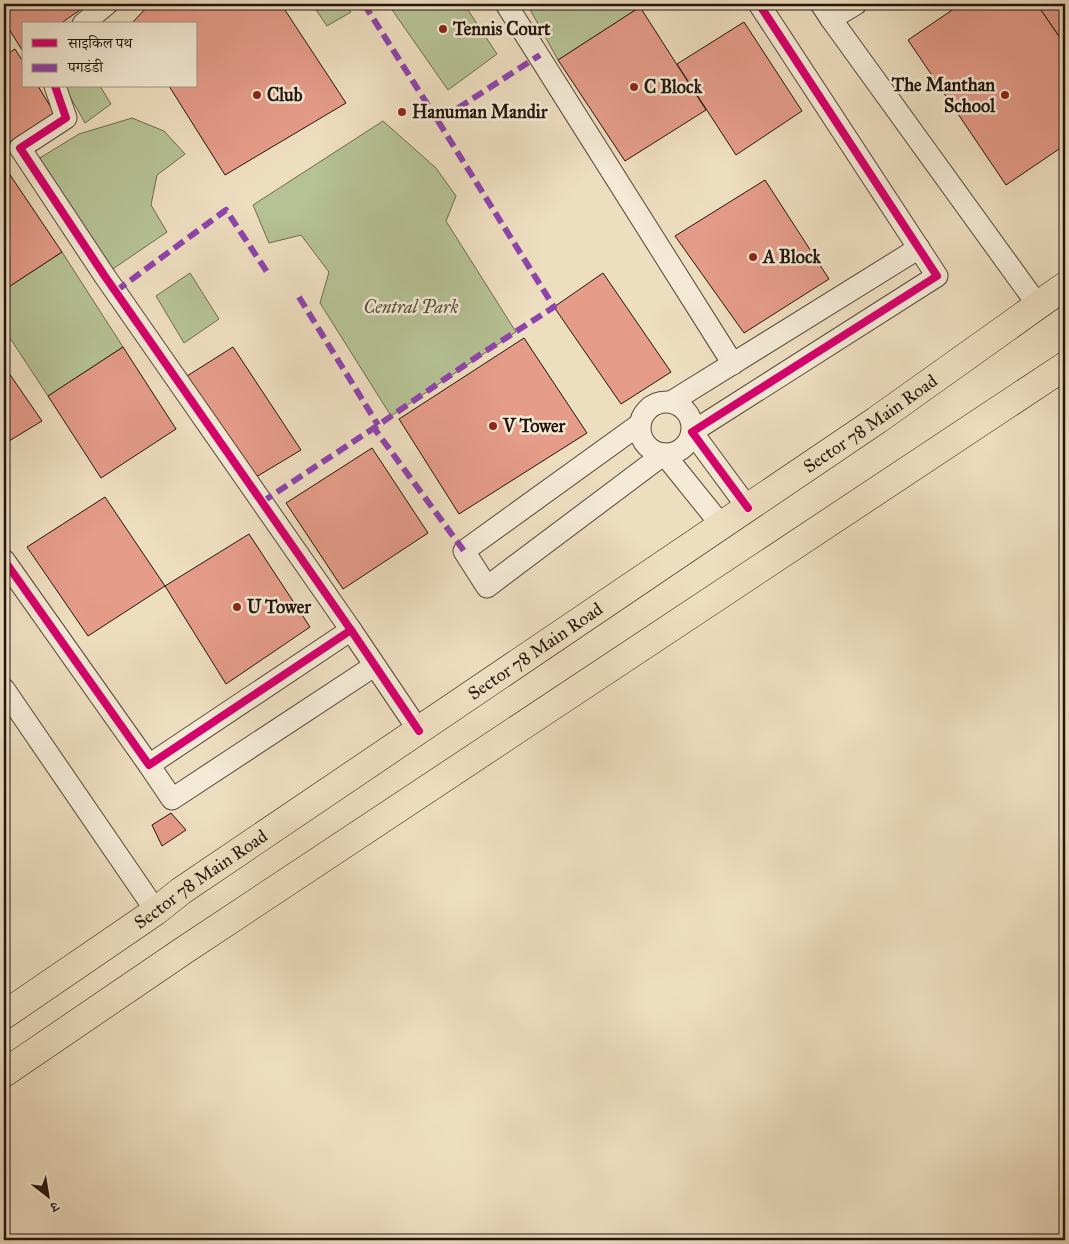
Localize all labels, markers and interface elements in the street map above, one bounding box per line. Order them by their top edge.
place label: Tennis Court [452,18,551,40]
legend [22,22,198,88]
marker: Tennis Court [437,23,449,35]
text: साइकिल पथ [67,34,133,52]
text: पगडंडी [67,58,104,76]
place label: The Manthan School [891,74,996,117]
place label: C Block [644,76,703,98]
marker: C Block [628,81,640,93]
place label: Club [267,84,303,106]
marker: Club [251,89,263,101]
marker: The Manthan School [999,89,1011,101]
place label: Hanuman Mandir [412,101,549,123]
marker: Hanuman Mandir [396,106,408,118]
place label: A Block [762,246,821,268]
marker: A Block [747,251,759,263]
park label: Central Park [363,296,459,318]
street label: Sector 78 Main Road [799,370,941,478]
place label: V Tower [502,415,566,437]
marker: V Tower [487,420,499,432]
place label: U Tower [247,596,312,618]
street label: Sector 78 Main Road [464,598,607,705]
marker: U Tower [231,601,243,613]
street label: Sector 78 Main Road [130,825,271,934]
north arrow [22,1172,72,1222]
text: उ [46,1197,63,1216]

